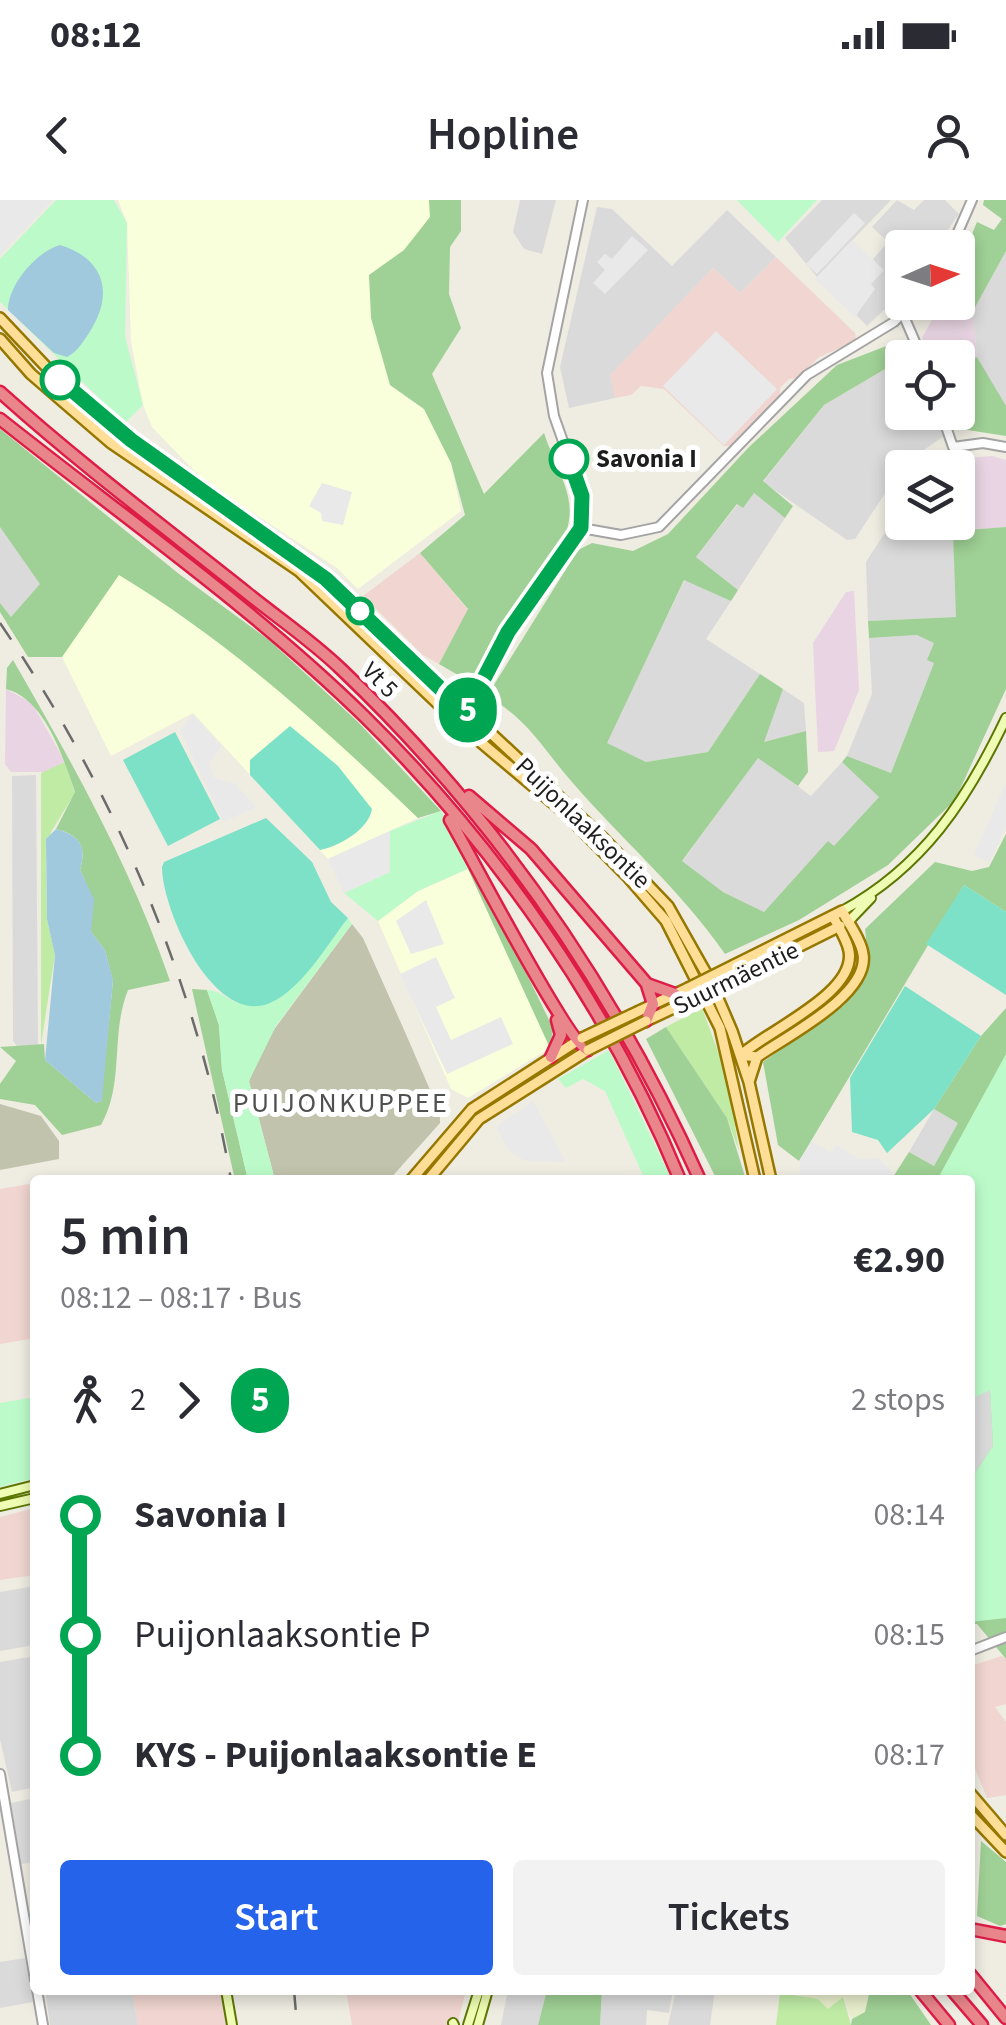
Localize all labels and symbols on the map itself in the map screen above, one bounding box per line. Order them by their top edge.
north arrow [885,230,975,320]
unlabelled marker [41,361,79,399]
marker: Savonia I [550,440,588,478]
place label: Savonia I [596,441,697,477]
unlabelled marker [347,598,373,624]
street label: Vt 5 [354,654,406,706]
line badge: 5 [436,678,500,742]
street label: Puijonlaaksontie [507,749,659,897]
street label: Suurmäentie [667,932,805,1024]
district label: PUIJONKUPPEE [233,1083,449,1123]

